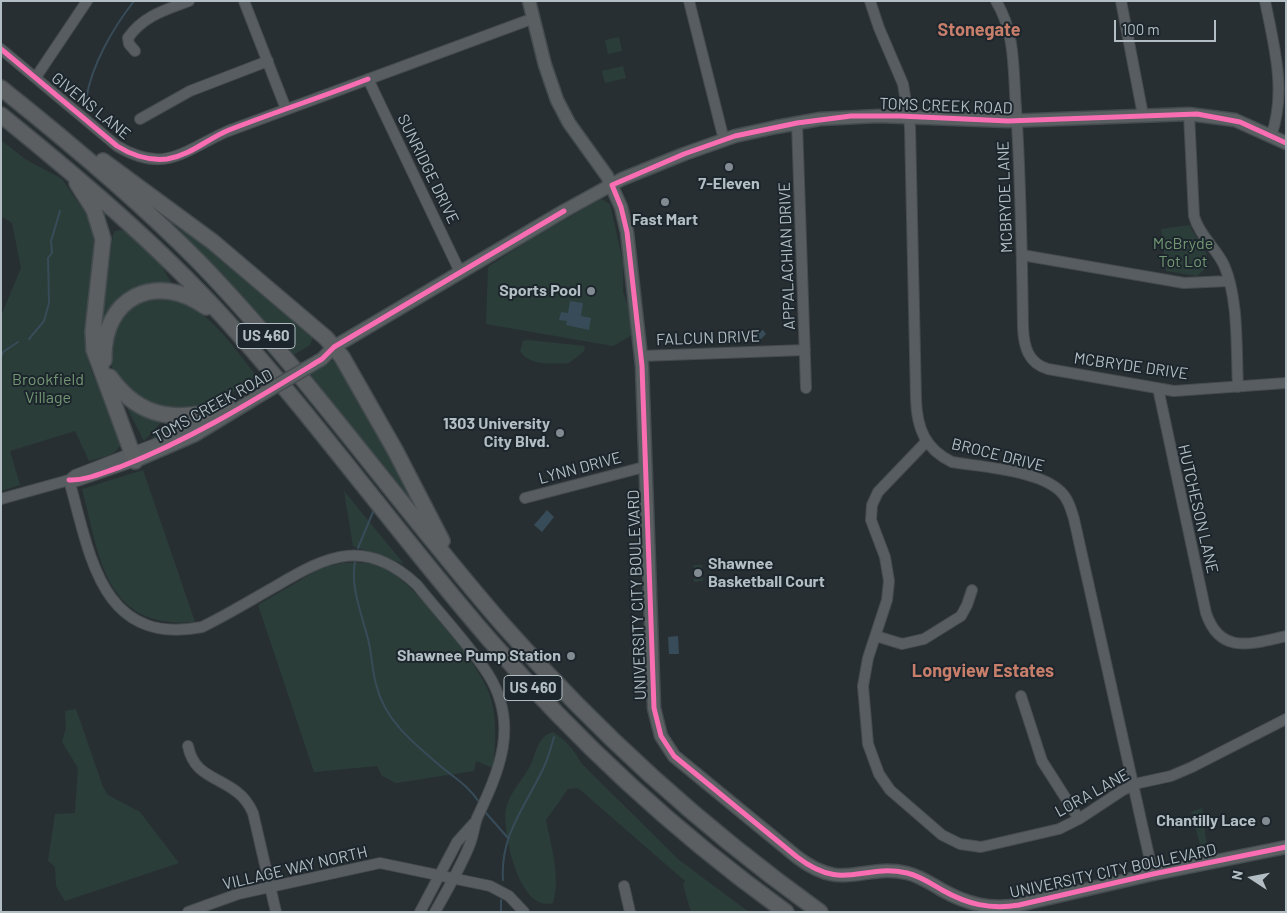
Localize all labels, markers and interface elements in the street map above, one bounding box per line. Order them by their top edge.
scale bar [1117,10,1220,42]
district label: Stonegate [938,19,1020,41]
text: 100 m [1122,20,1160,38]
street label: GIVENS LANE [48,68,134,144]
street label: TOMS CREEK ROAD [879,94,1013,118]
street label: SUNRIDGE DRIVE [393,111,463,227]
street label: MCBRYDE LANE [993,141,1017,253]
marker: 7-Eleven [723,161,735,173]
place label: 7-Eleven [698,174,760,194]
street label: APPALACHIAN DRIVE [775,182,799,330]
marker: Fast Mart [659,196,671,208]
place label: Fast Mart [632,210,698,230]
park label: McBryde Tot Lot [1153,234,1213,272]
place label: Sports Pool [499,281,581,301]
marker: Sports Pool [585,285,597,297]
road number: US 460 [237,324,295,348]
street label: FALCUN DRIVE [656,327,760,349]
street label: MCBRYDE DRIVE [1073,348,1189,384]
street label: TOMS CREEK ROAD [150,365,276,447]
park label: Brookfield Village [12,370,84,408]
place label: 1303 University City Blvd. [443,414,550,452]
marker: 1303 University City Blvd. [554,427,566,439]
street label: BROCE DRIVE [950,434,1046,476]
street label: HUTCHESON LANE [1174,442,1222,576]
street label: LYNN DRIVE [537,448,623,488]
street label: UNIVERSITY CITY BOULEVARD [624,489,650,701]
place label: Shawnee Basketball Court [708,554,825,592]
marker: Shawnee Basketball Court [692,567,704,579]
place label: Shawnee Pump Station [397,646,561,666]
marker: Shawnee Pump Station [565,650,577,662]
district label: Longview Estates [912,660,1054,682]
road number: US 460 [504,676,562,700]
street label: LORA LANE [1051,765,1133,821]
place label: Chantilly Lace [1156,811,1256,831]
marker: Chantilly Lace [1260,815,1272,827]
street label: UNIVERSITY CITY BOULEVARD [1008,840,1218,902]
street label: VILLAGE WAY NORTH [221,842,369,894]
north arrow [1227,853,1277,903]
text: N [1228,869,1246,881]

